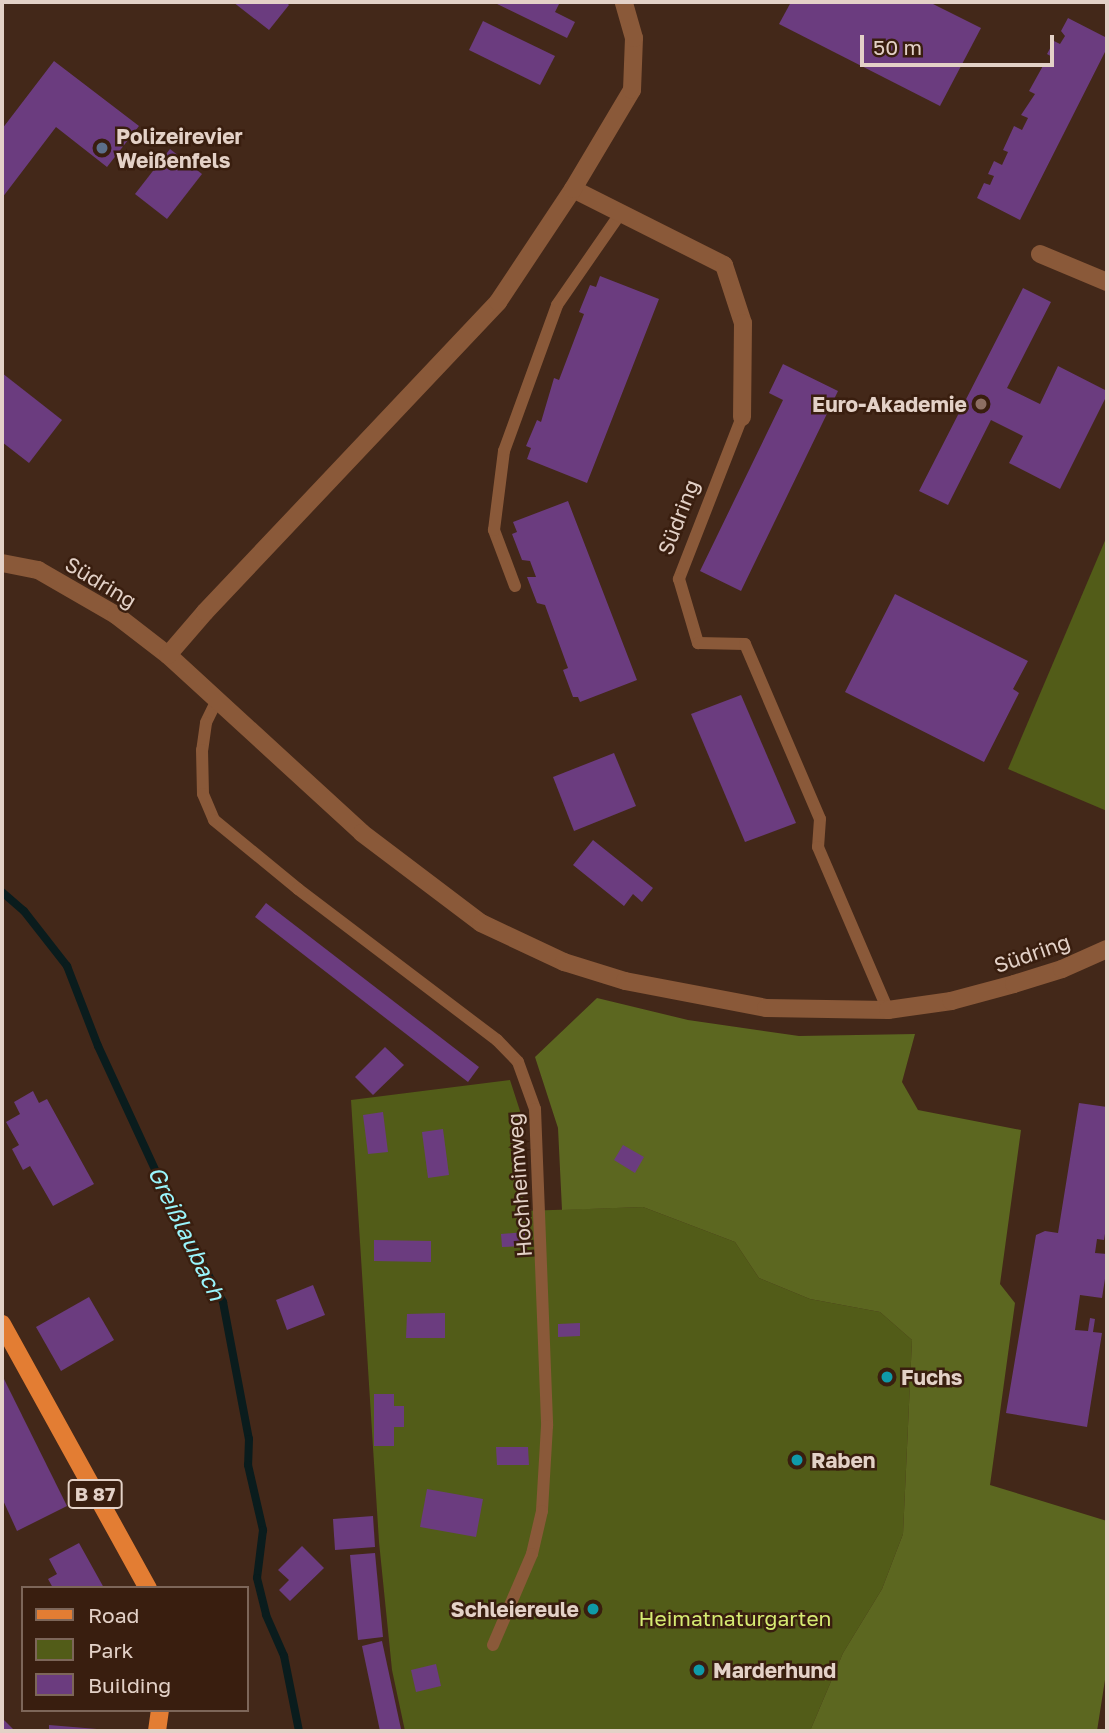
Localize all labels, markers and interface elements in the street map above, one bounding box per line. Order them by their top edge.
scale bar [864,21,1058,65]
text: 50 m [873,34,922,60]
place label: Polizeirevier Weißenfels [116,123,243,173]
marker: Polizeirevier Weißenfels [94,140,110,156]
place label: Euro-Akademie [812,391,967,417]
marker: Euro-Akademie [973,396,989,412]
street label: Südring [652,476,704,558]
street label: Südring [61,551,141,613]
street label: Südring [991,928,1073,978]
street label: Hochheimweg [501,1112,537,1258]
water label: Greißlaubach [143,1161,231,1305]
place label: Fuchs [901,1364,963,1390]
marker: Fuchs [879,1369,895,1385]
place label: Raben [811,1447,875,1473]
marker: Raben [789,1452,805,1468]
road number: B 87 [67,1478,123,1510]
legend [21,1586,248,1712]
place label: Schleiereule [451,1596,579,1622]
marker: Schleiereule [585,1601,601,1617]
text: Road [88,1602,139,1628]
park label: Heimatnaturgarten [639,1605,831,1631]
text: Park [88,1637,133,1663]
place label: Marderhund [713,1657,836,1683]
marker: Marderhund [691,1662,707,1678]
text: Building [88,1672,171,1698]

